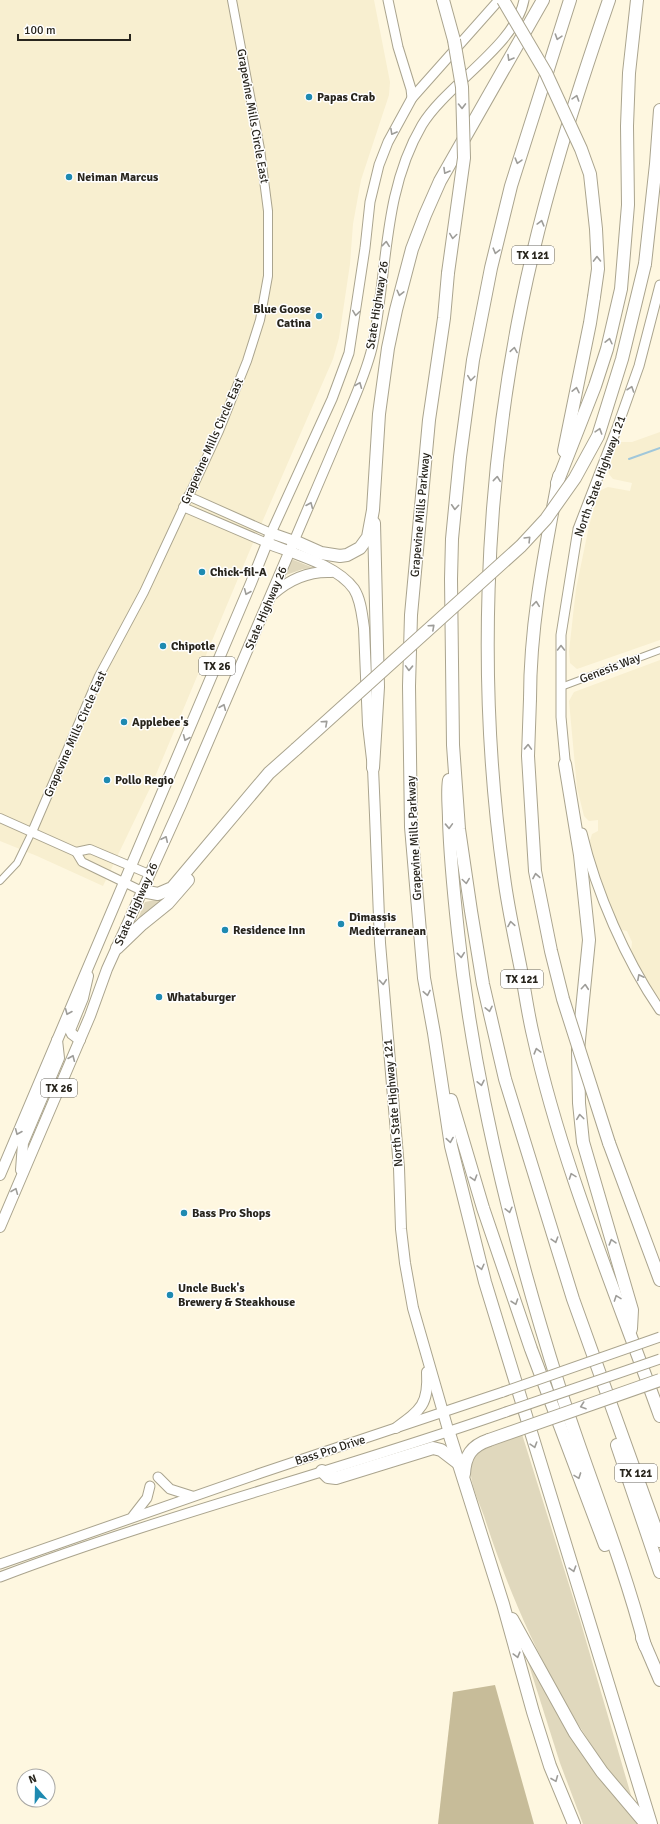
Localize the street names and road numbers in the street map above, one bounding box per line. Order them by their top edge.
street label: Grapevine Mills Circle East [233,48,272,185]
road number: TX 121 [512,246,554,264]
street label: State Highway 26 [363,260,392,350]
street label: Grapevine Mills Circle East [178,376,247,507]
street label: North State Highway 121 [571,413,629,539]
street label: Grapevine Mills Parkway [408,452,433,578]
street label: State Highway 26 [242,564,291,652]
street label: Genesis Way [578,650,643,687]
road number: TX 26 [199,657,235,675]
street label: Grapevine Mills Circle East [41,669,110,800]
street label: Grapevine Mills Parkway [404,775,425,901]
street label: State Highway 26 [111,860,161,948]
road number: TX 121 [501,970,543,988]
street label: North State Highway 121 [380,1038,407,1167]
road number: TX 26 [41,1079,77,1097]
street label: Bass Pro Drive [293,1432,367,1469]
road number: TX 121 [615,1464,657,1482]

